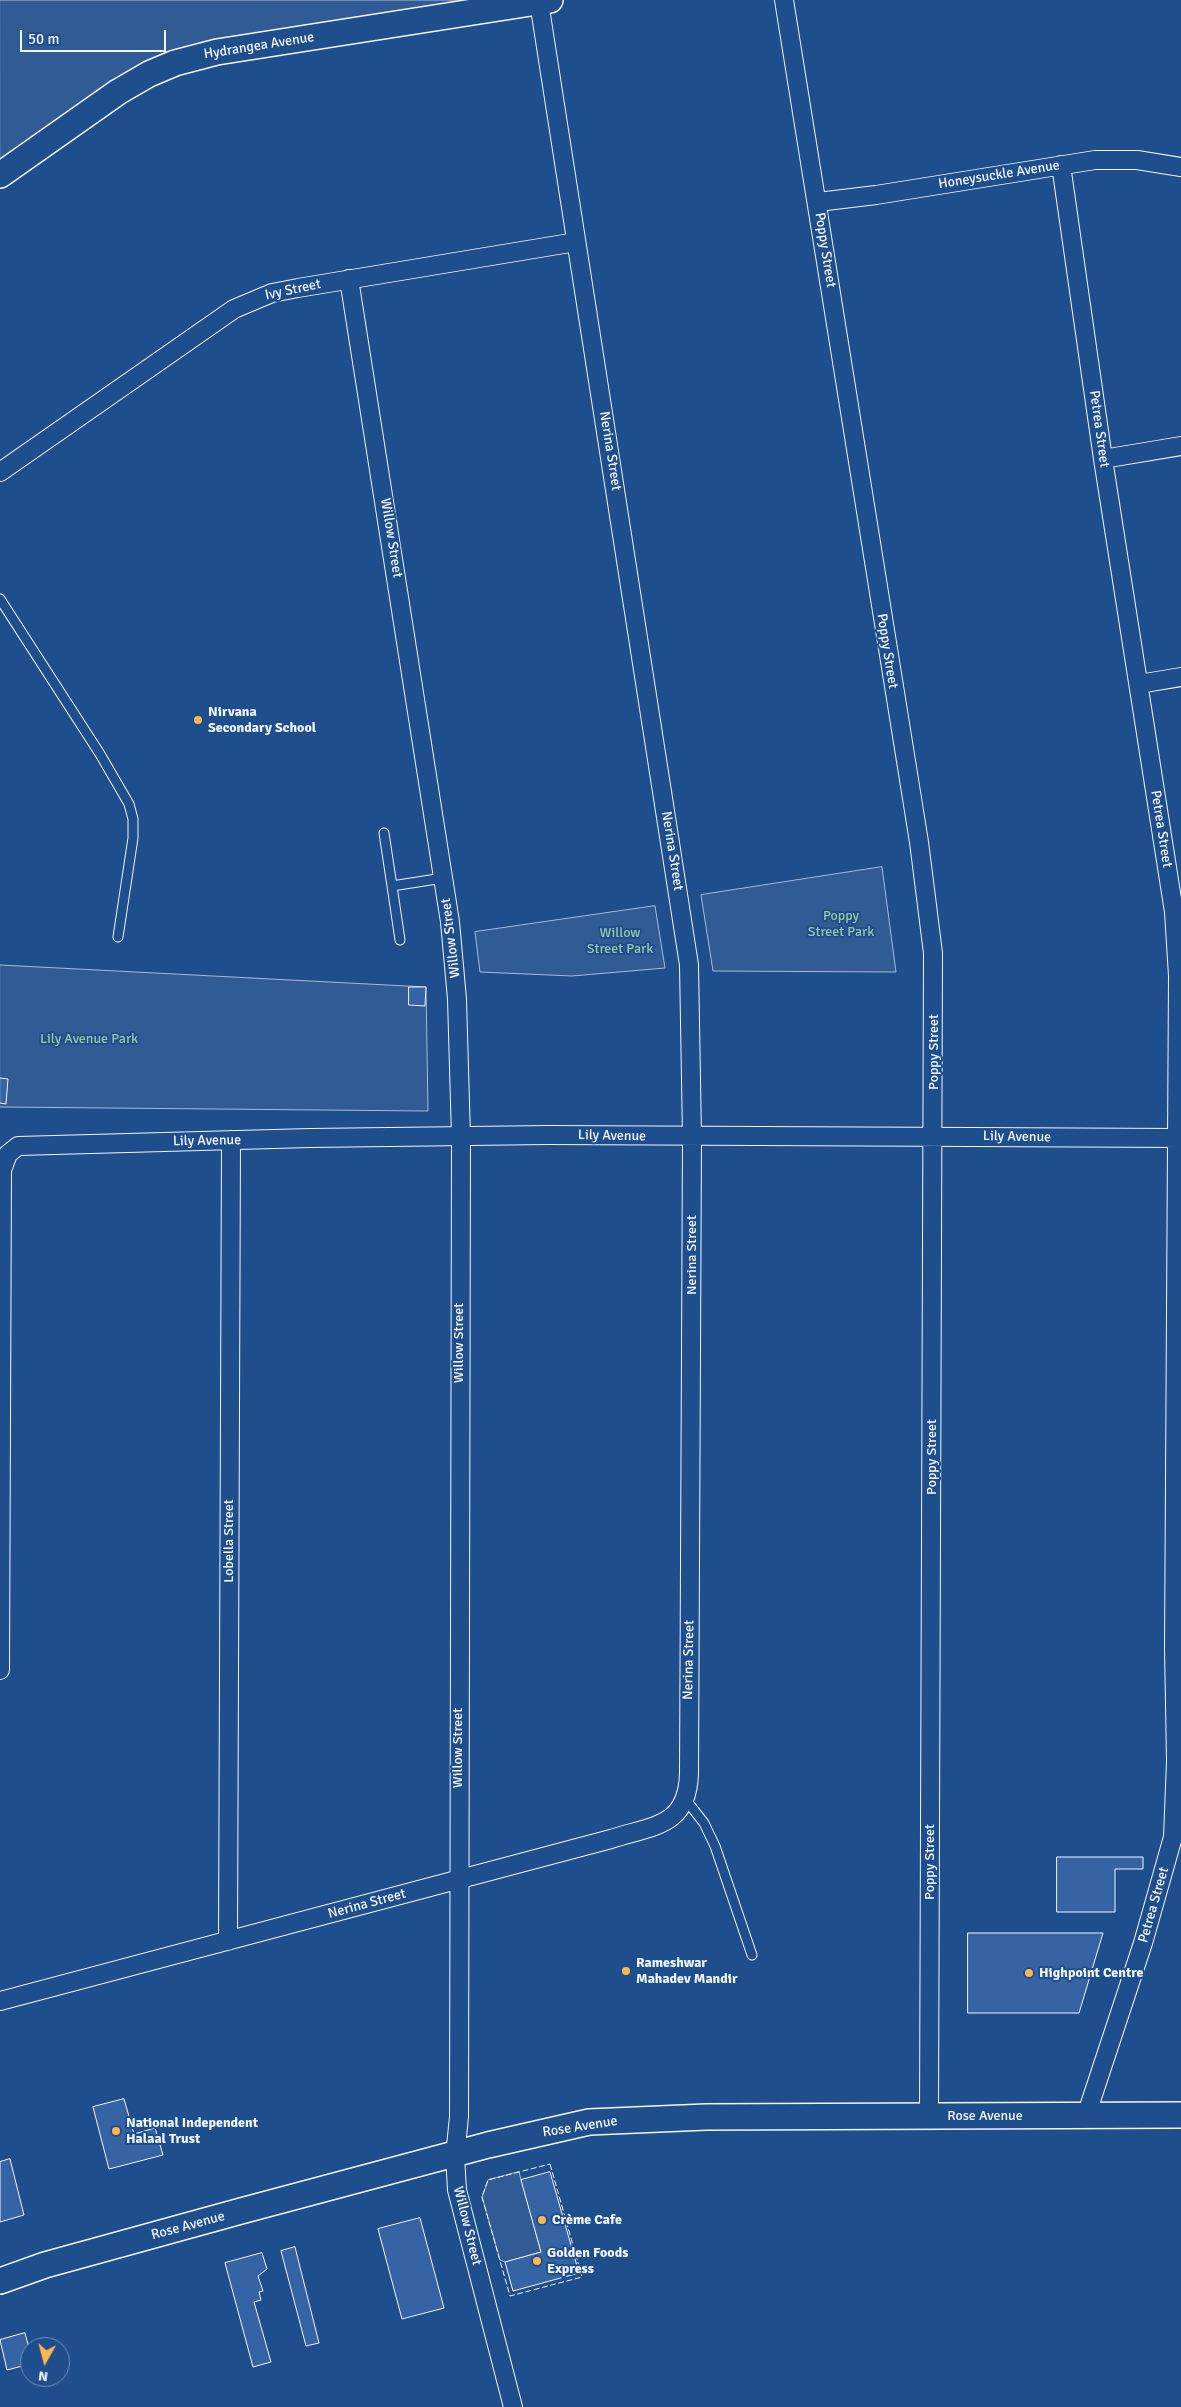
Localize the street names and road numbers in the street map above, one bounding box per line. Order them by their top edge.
street label: Hydrangea Avenue [203,29,315,63]
street label: Honeysuckle Avenue [937,157,1061,193]
street label: Poppy Street [811,211,839,289]
street label: Ivy Street [264,276,322,304]
street label: Petrea Street [1085,389,1113,469]
street label: Nerina Street [595,410,625,492]
street label: Willow Street [376,497,406,579]
street label: Poppy Street [873,612,901,690]
street label: Petrea Street [1147,789,1175,869]
street label: Nerina Street [657,810,687,892]
street label: Willow Street [438,897,464,979]
street label: Poppy Street [926,1014,942,1090]
street label: Lily Avenue [578,1127,646,1145]
street label: Lily Avenue [983,1128,1051,1146]
street label: Lily Avenue [173,1132,241,1150]
street label: Nerina Street [684,1215,700,1295]
street label: Willow Street [451,1303,467,1383]
street label: Poppy Street [924,1419,940,1495]
street label: Lobella Street [221,1499,237,1583]
street label: Nerina Street [680,1620,698,1700]
street label: Willow Street [450,1708,466,1788]
street label: Poppy Street [922,1824,938,1900]
street label: Petrea Street [1135,1865,1173,1945]
street label: Nerina Street [326,1886,408,1922]
street label: Rose Avenue [947,2108,1023,2124]
street label: Rose Avenue [541,2113,619,2141]
street label: Willow Street [449,2185,485,2267]
street label: Rose Avenue [149,2208,227,2244]

